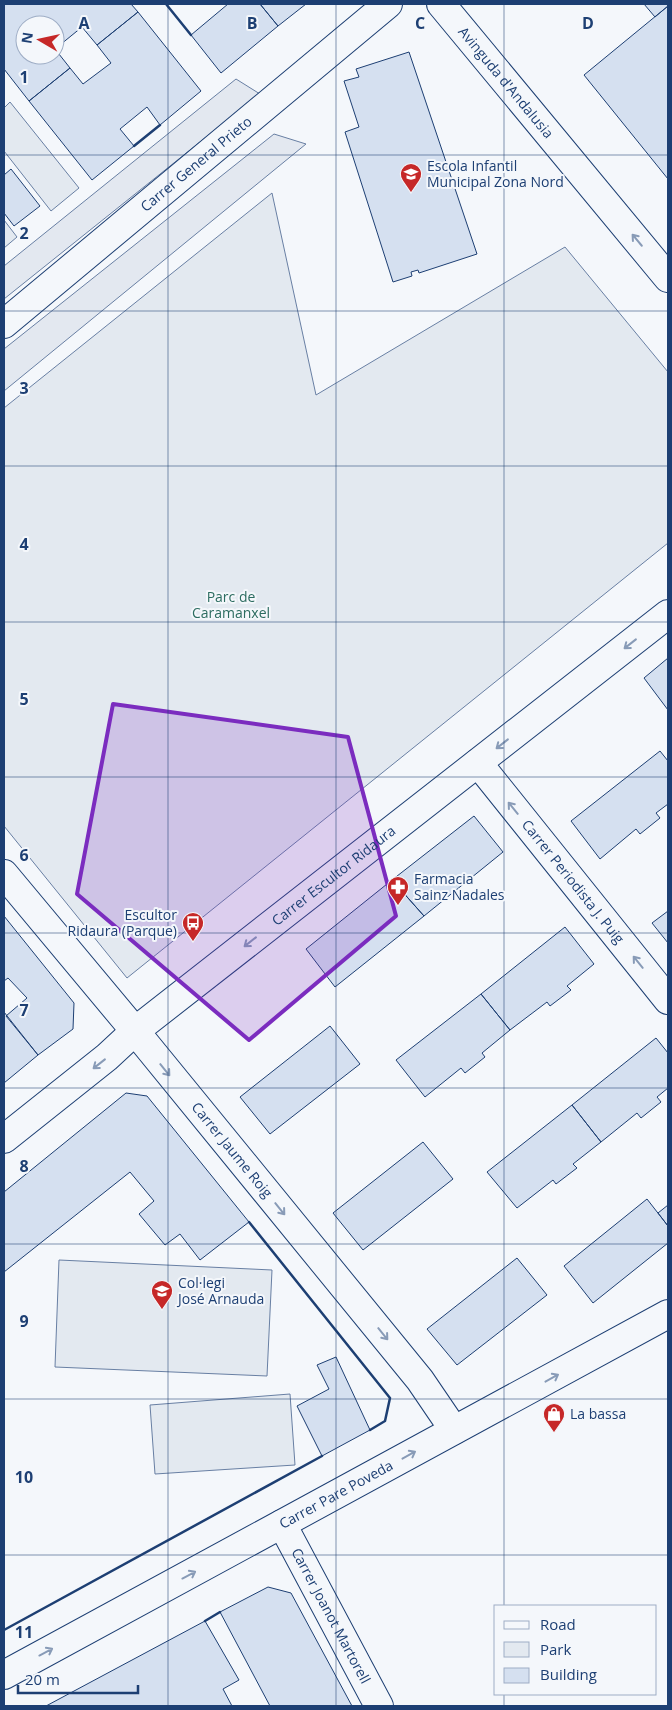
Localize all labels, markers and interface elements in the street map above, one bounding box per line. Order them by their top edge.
text: A [78,12,90,34]
text: B [247,12,257,34]
text: C [415,12,425,34]
text: D [582,12,594,34]
north arrow [15,15,65,65]
street label: Avinguda d'Andalusia [455,22,558,142]
text: N [16,31,37,45]
text: 1 [19,66,29,88]
street label: Carrer General Prieto [136,112,255,216]
place label: Escola Infantil Municipal Zona Nord [427,156,564,191]
school or university icon: Escola Infantil Municipal Zona Nord [399,162,423,193]
text: 2 [19,222,29,244]
one-way arrow [632,234,643,247]
text: 3 [19,377,29,399]
text: 4 [19,533,29,555]
park label: Parc de Caramanxel [192,587,270,622]
one-way arrow [624,639,637,650]
text: 5 [19,688,29,710]
one-way arrow [496,739,509,750]
one-way arrow [508,802,519,815]
street label: Carrer Periodista J. Puig [518,815,629,948]
street label: Carrer Escultor Ridaura [268,821,399,930]
text: 6 [19,844,29,866]
place label: Farmacia Sainz Nadales [414,869,505,904]
pharmacy icon: Farmacia Sainz Nadales [386,875,410,906]
place label: Escultor Ridaura (Parque) [68,905,177,940]
bus stop icon: Escultor Ridaura (Parque) [181,911,205,942]
one-way arrow [244,936,257,947]
one-way arrow [632,956,643,969]
text: 7 [19,999,29,1021]
one-way arrow [93,1058,106,1069]
one-way arrow [160,1063,171,1076]
street label: Carrer Jaume Roig [188,1098,277,1202]
text: 8 [19,1155,29,1177]
one-way arrow [274,1202,285,1215]
place label: Col·legi José Arnauda [176,1273,264,1308]
school or university icon: Col·legi José Arnauda [150,1279,174,1310]
text: 9 [19,1310,29,1332]
one-way arrow [377,1328,388,1341]
one-way arrow [544,1372,558,1382]
shop icon: La bassa [542,1402,566,1433]
place label: La bassa [570,1404,626,1423]
one-way arrow [401,1450,416,1459]
street label: Carrer Pare Poveda [276,1455,396,1533]
text: 10 [15,1466,33,1488]
street label: Carrer Joanot Martorell [287,1544,375,1687]
one-way arrow [182,1569,196,1579]
legend [494,1605,657,1695]
text: Road [540,1614,576,1634]
text: 11 [15,1621,33,1643]
text: Park [540,1639,571,1659]
one-way arrow [39,1647,54,1657]
scale bar [18,1662,138,1694]
text: Building [540,1664,597,1684]
text: 20 m [25,1669,60,1689]

